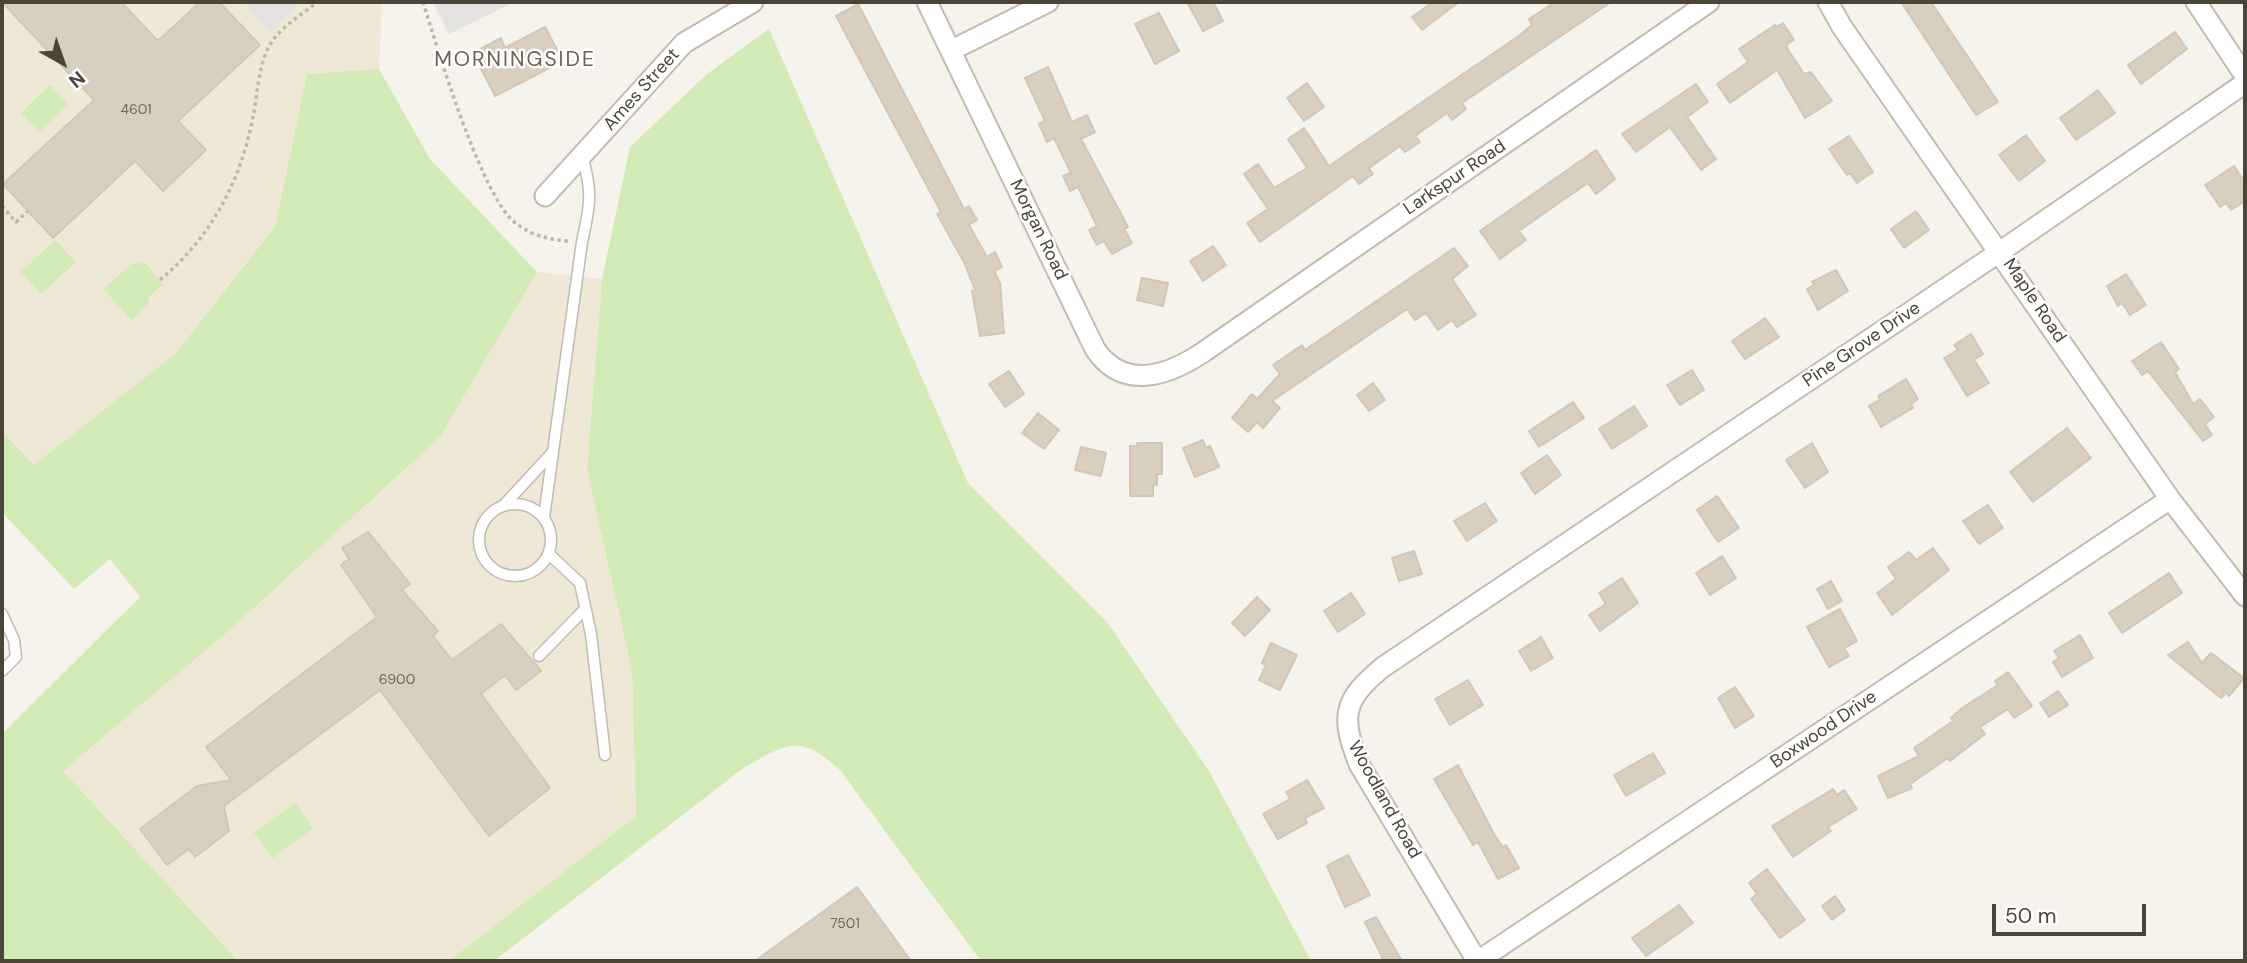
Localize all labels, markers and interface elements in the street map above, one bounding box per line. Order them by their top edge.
north arrow [28,28,98,98]
street label: Ames Street [599,44,685,136]
district label: MORNINGSIDE [436,47,594,73]
text: N [63,65,90,93]
house number: 4601 [120,102,152,118]
street label: Larkspur Road [1400,136,1510,220]
street label: Morgan Road [1004,176,1072,284]
street label: Maple Road [1998,255,2070,347]
street label: Pine Grove Drive [1799,298,1925,392]
house number: 6900 [379,672,415,688]
street label: Boxwood Drive [1767,687,1881,773]
street label: Woodland Road [1343,737,1425,863]
scale bar [1995,890,2149,934]
text: 50 m [2005,902,2056,930]
house number: 7501 [830,916,860,932]

